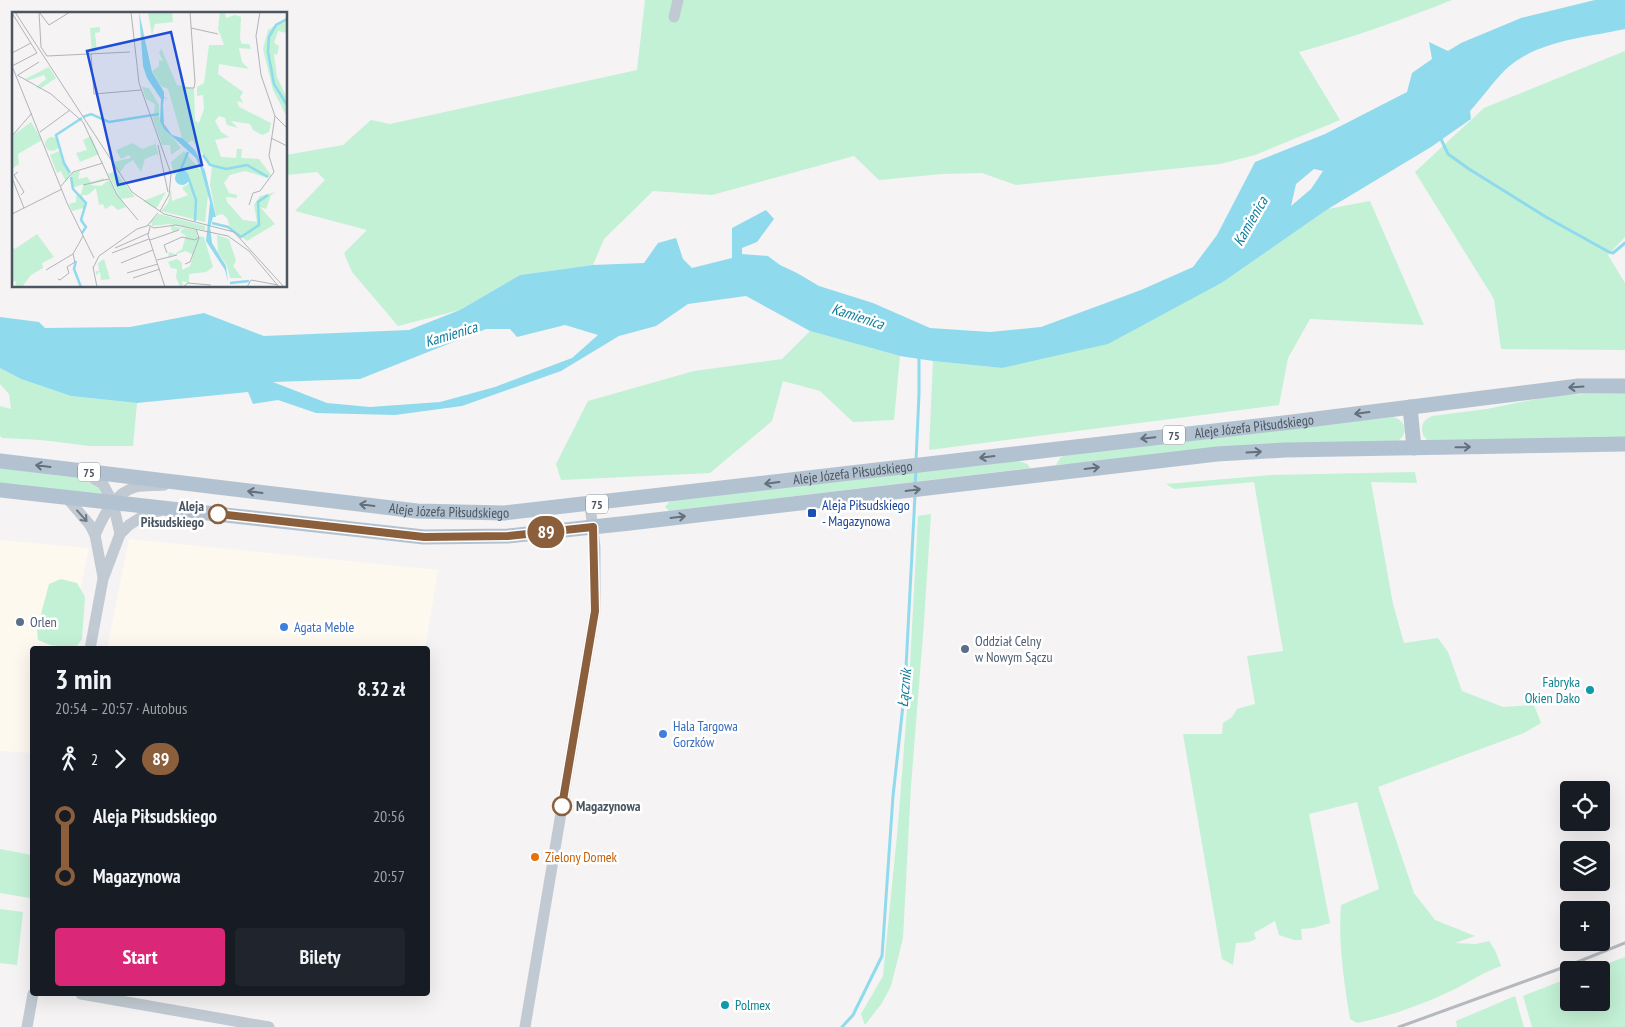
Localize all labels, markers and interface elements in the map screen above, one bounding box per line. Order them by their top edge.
inset map [12,12,288,288]
water label: Kamienica [1228,192,1272,249]
water label: Kamienica [830,299,887,334]
water label: Kamienica [423,317,480,351]
one-way arrow [1569,382,1585,391]
one-way arrow [1354,408,1370,418]
street label: Aleje Józefa Piłsudskiego [1193,410,1315,442]
road number: 75 [1163,426,1185,444]
one-way arrow [1140,433,1156,443]
one-way arrow [1454,442,1471,452]
one-way arrow [1245,447,1261,456]
one-way arrow [979,452,995,462]
street label: Aleje Józefa Piłsudskiego [792,457,913,489]
one-way arrow [35,461,51,471]
road number: 75 [78,462,100,482]
one-way arrow [1084,463,1100,473]
one-way arrow [764,478,780,488]
one-way arrow [905,485,921,495]
one-way arrow [248,487,264,497]
road number: 75 [586,494,608,514]
place label: Aleja Piłsudskiego - Magazynowa [822,496,910,530]
place label: Aleja Piłsudskiego [141,497,204,531]
street label: Aleje Józefa Piłsudskiego [388,499,510,522]
one-way arrow [359,500,375,510]
marker: Aleja Piłsudskiego [208,504,228,524]
marker: Aleja Piłsudskiego - Magazynowa [806,507,818,519]
one-way arrow [76,509,87,522]
one-way arrow [670,512,686,522]
line badge: 89 [524,516,568,548]
text: 89 [537,520,555,543]
place label: Orlen [30,613,57,631]
marker: Orlen [14,616,26,628]
place label: Agata Meble [294,618,355,636]
marker: Agata Meble [278,621,290,633]
place label: Oddział Celny w Nowym Sączu [975,632,1053,666]
marker: Oddział Celny w Nowym Sączu [959,643,971,655]
text: 3 min [55,660,112,697]
water label: Łącznik [893,666,915,708]
place label: Fabryka Okien Dako [1525,673,1580,707]
text: 8.32 zł [358,677,405,701]
marker: Fabryka Okien Dako [1584,684,1596,696]
text: 20:54 – 20:57 · Autobus [55,698,187,718]
place label: Hala Targowa Gorzków [673,717,738,751]
marker: Hala Targowa Gorzków [657,728,669,740]
icon: walk [55,745,83,773]
icon: forward [106,745,134,773]
text: 89 [152,747,169,770]
text: 2 [91,749,98,769]
map controls [1560,781,1610,1011]
button: locate [1560,781,1610,831]
marker: Magazynowa [552,796,572,816]
place label: Magazynowa [576,797,641,815]
text: Aleja Piłsudskiego [93,804,217,828]
text: 20:56 [373,806,405,826]
button: layers [1560,841,1610,891]
place label: Zielony Domek [545,848,618,866]
marker: Zielony Domek [529,851,541,863]
text: Magazynowa [93,864,181,888]
text: 20:57 [373,866,405,886]
button: + [1560,901,1610,951]
button: Start [55,928,225,986]
button: Bilety [235,928,405,986]
button: − [1560,961,1610,1011]
place label: Polmex [735,996,771,1014]
marker: Polmex [719,999,731,1011]

